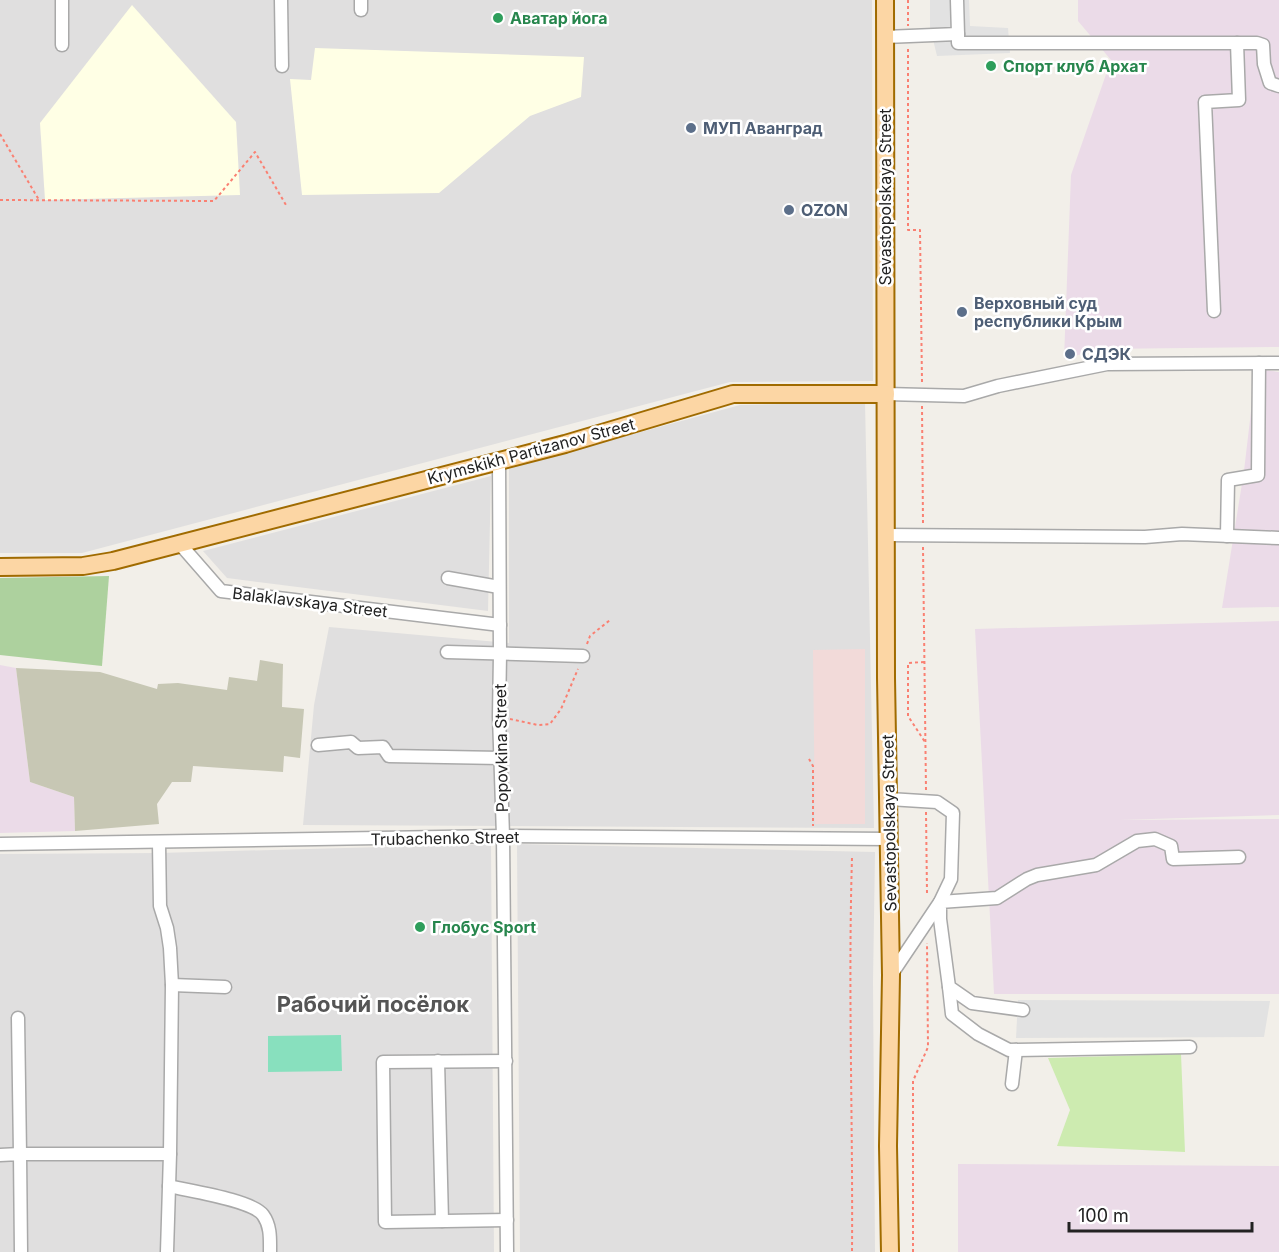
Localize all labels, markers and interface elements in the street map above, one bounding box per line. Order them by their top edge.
place label: Аватар йога [510,8,608,28]
marker: Аватар йога [491,11,505,25]
place label: Спорт клуб Архат [1003,56,1147,76]
marker: Спорт клуб Архат [984,59,998,73]
street label: Sevastopolskaya Street [875,108,895,286]
place label: МУП Аванград [703,118,823,138]
marker: МУП Аванград [684,121,698,135]
place label: OZON [801,200,848,220]
marker: OZON [782,203,796,217]
place label: Верховный суд республики Крым [974,293,1122,331]
marker: Верховный суд республики Крым [955,305,969,319]
place label: СДЭК [1082,344,1132,364]
marker: СДЭК [1063,347,1077,361]
street label: Krymskikh Partizanov Street [425,414,637,488]
street label: Balaklavskaya Street [231,583,389,621]
street label: Popovkina Street [490,684,512,812]
street label: Sevastopolskaya Street [877,734,901,912]
street label: Trubachenko Street [370,827,520,849]
place label: Глобус Sport [432,917,536,937]
marker: Глобус Sport [413,920,427,934]
district label: Рабочий посёлок [277,991,469,1017]
scale bar [1069,1195,1252,1233]
text: 100 m [1078,1205,1129,1226]

